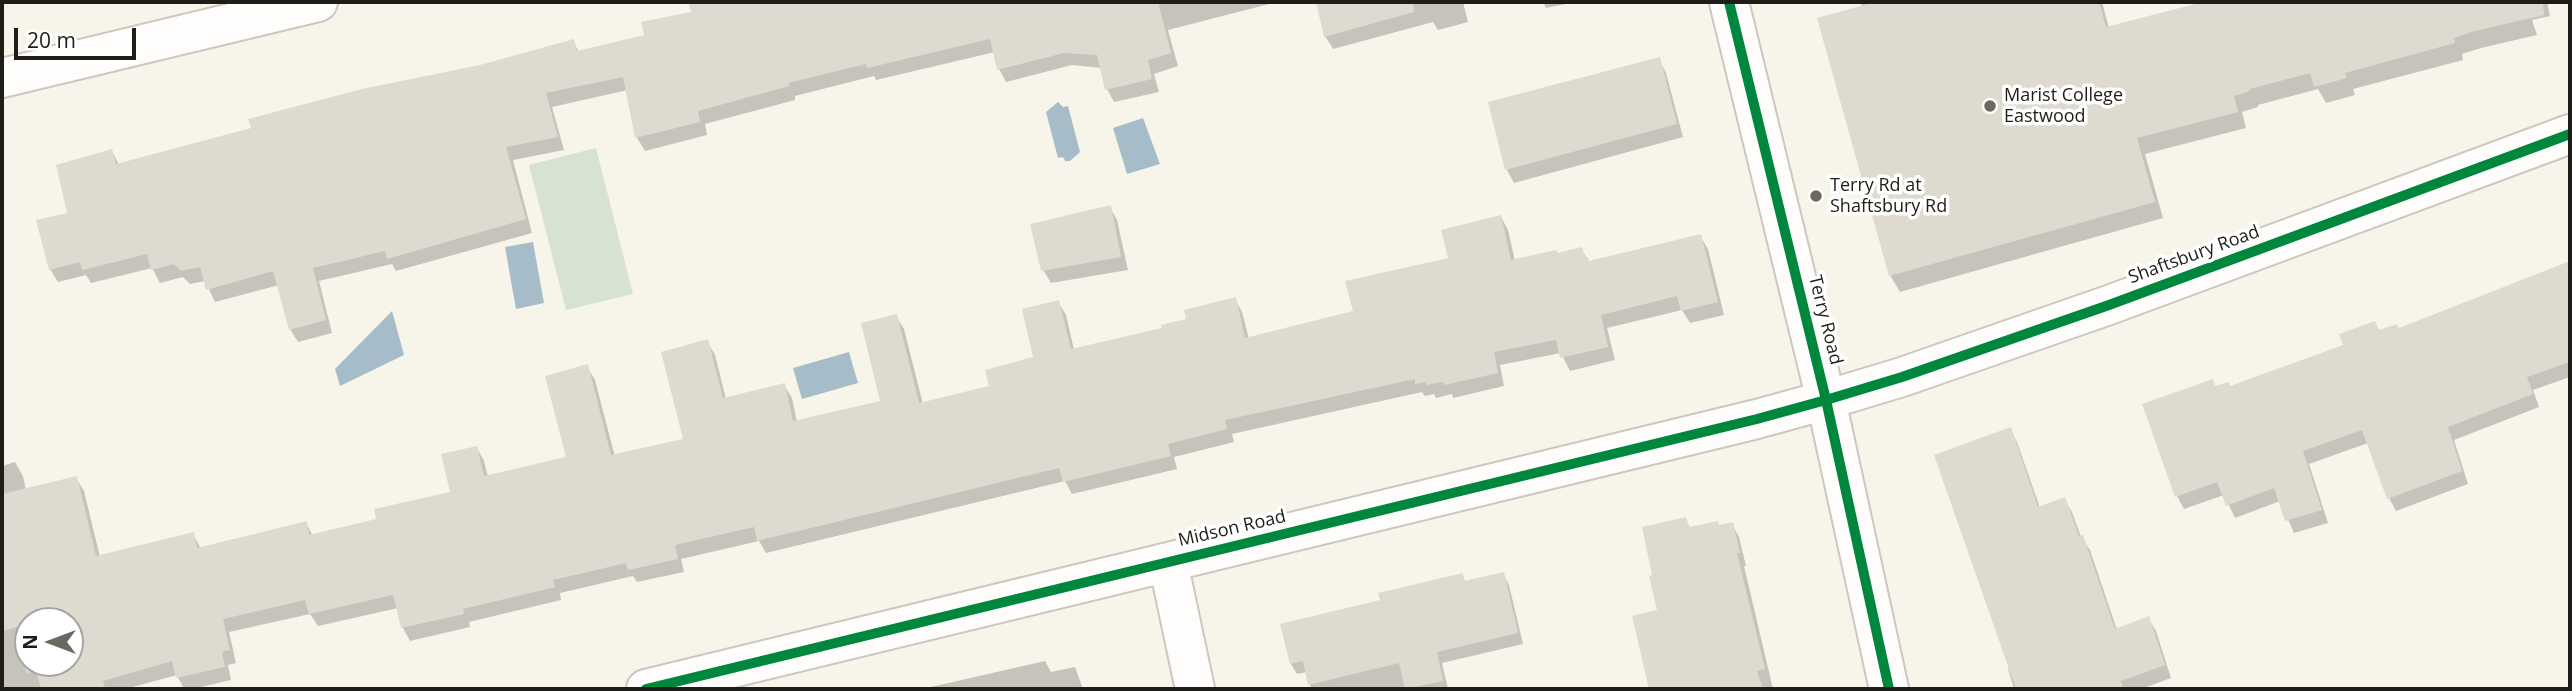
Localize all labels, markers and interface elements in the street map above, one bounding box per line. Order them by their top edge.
scale bar [18,14,140,58]
text: 20 m [27,26,76,54]
place label: Marist College Eastwood [2004,85,2123,128]
marker: Marist College Eastwood [1982,98,1998,114]
place label: Terry Rd at Shaftsbury Rd [1830,175,1947,218]
marker: Terry Rd at Shaftsbury Rd [1808,188,1824,204]
street label: Shaftsbury Road [2125,221,2263,289]
street label: Terry Road [1803,273,1847,367]
street label: Midson Road [1176,506,1288,552]
north arrow [14,607,84,677]
text: N [17,634,43,650]

